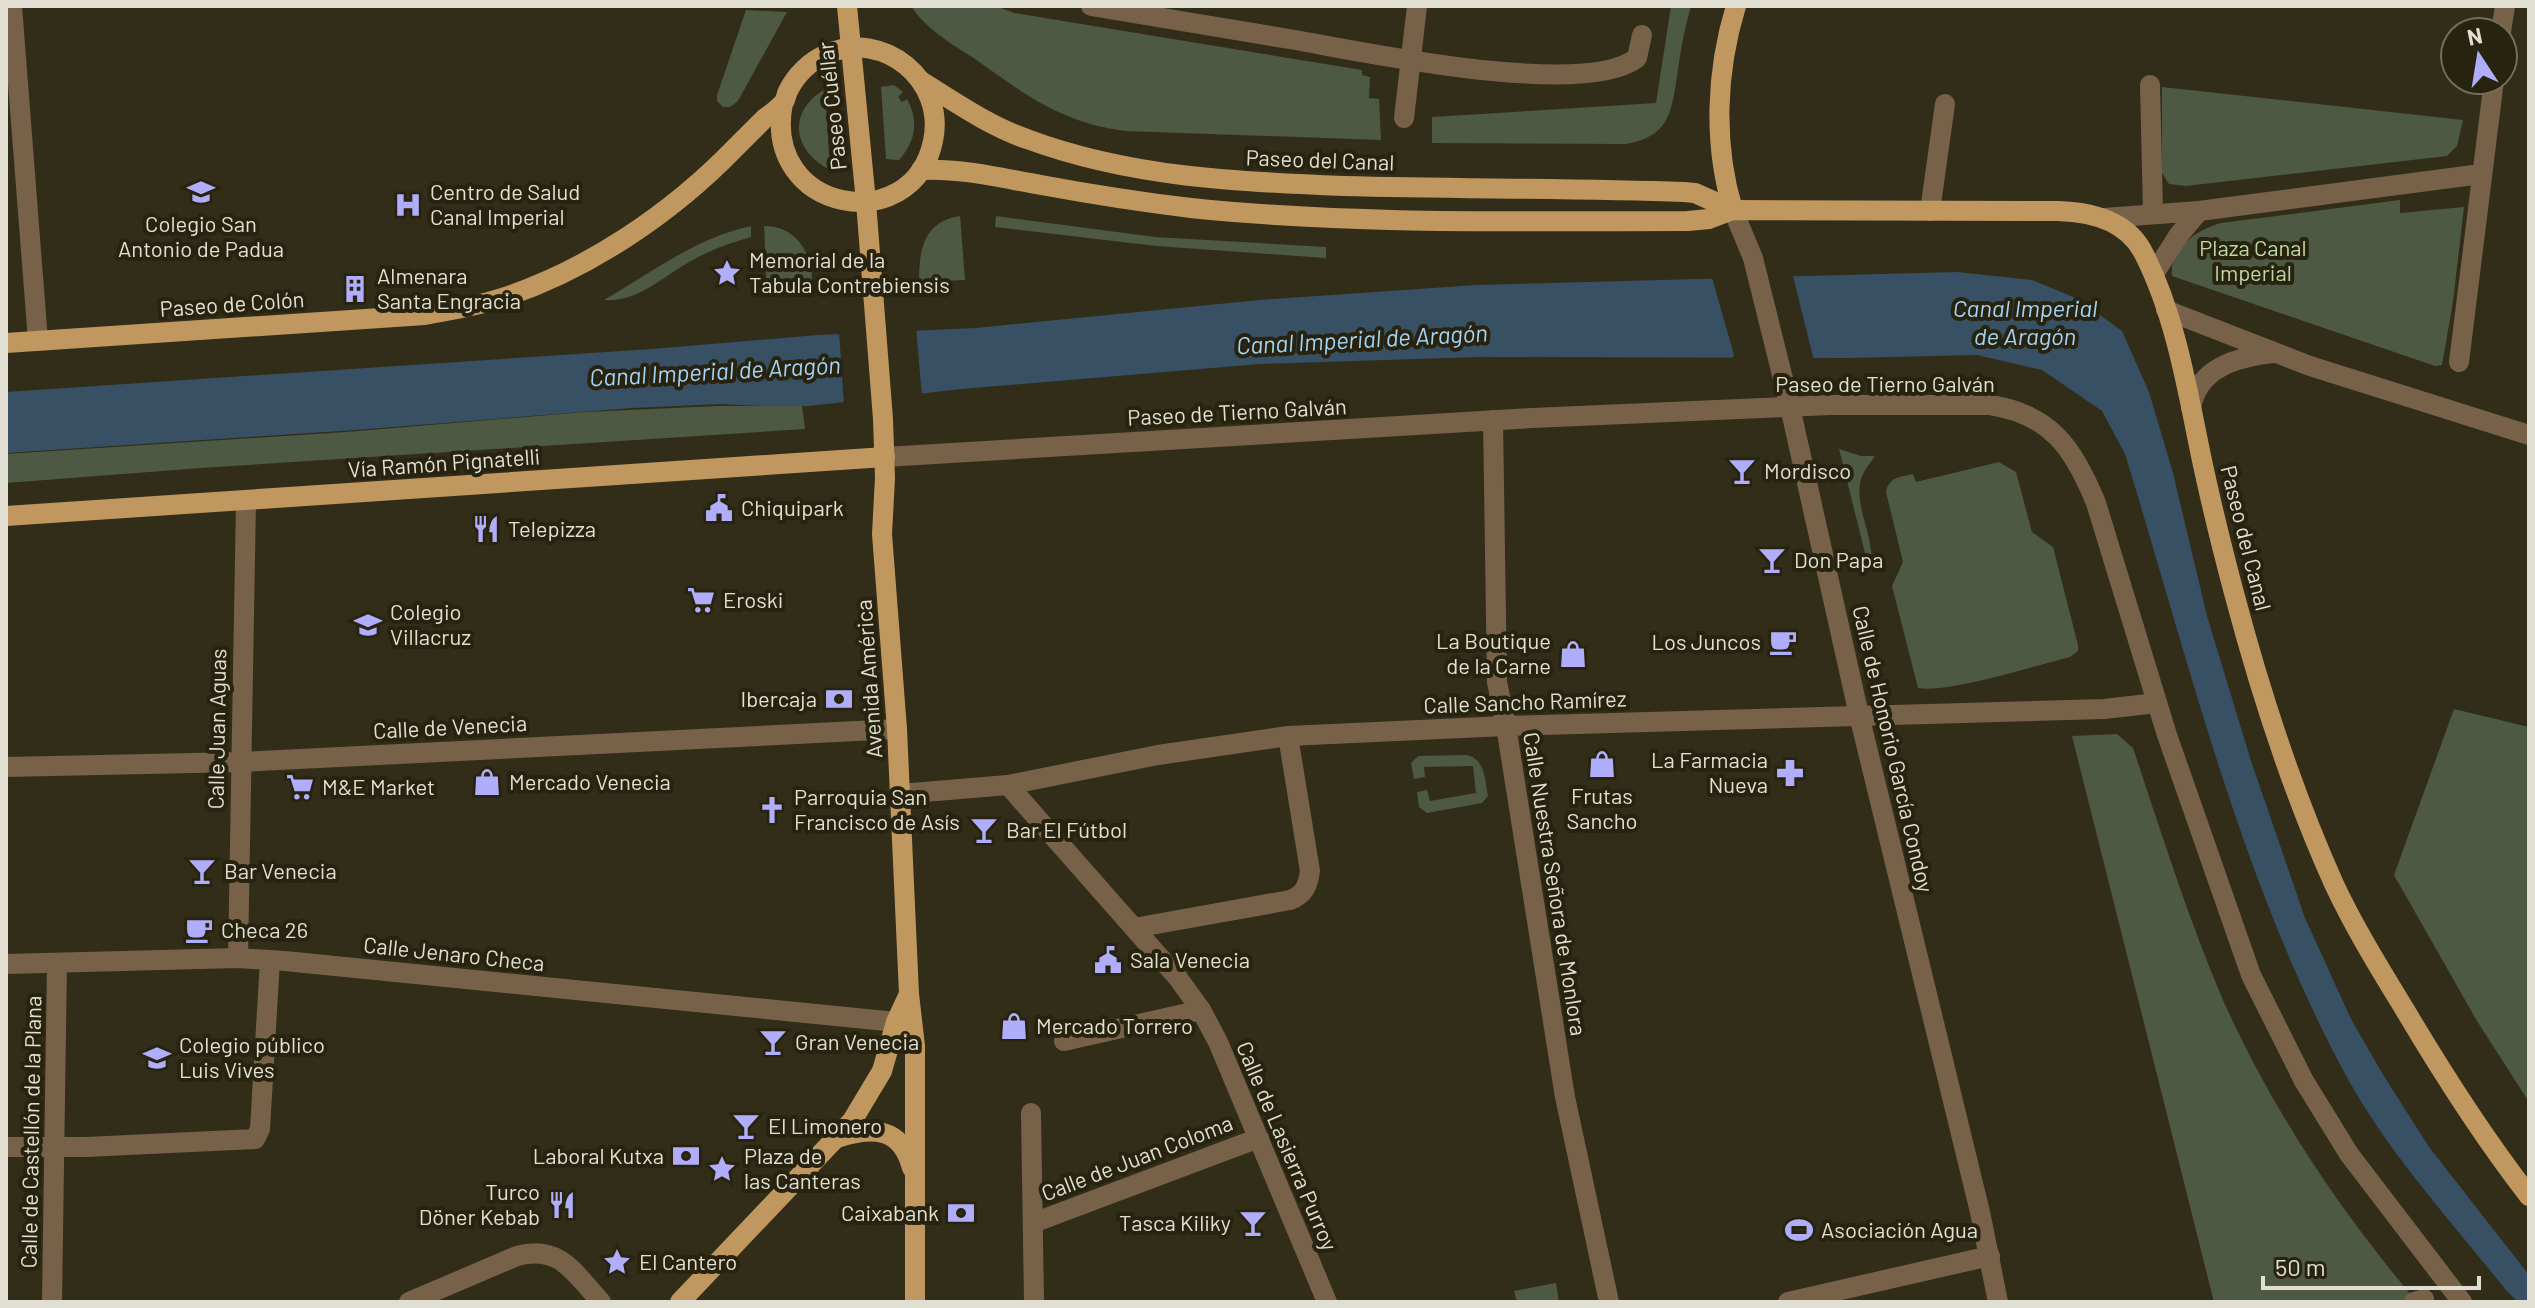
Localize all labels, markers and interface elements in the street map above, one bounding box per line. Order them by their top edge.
north arrow [2439,16,2519,96]
text: N [2465,21,2484,50]
street label: Paseo Cuéllar [811,41,851,172]
street label: Paseo del Canal [1245,143,1395,175]
school or university icon: Colegio San Antonio de Padua [186,177,216,207]
place label: Centro de Salud Canal Imperial [430,178,580,229]
hospital icon: Centro de Salud Canal Imperial [393,190,423,220]
place label: Colegio San Antonio de Padua [118,210,284,261]
park label: Plaza Canal Imperial [2199,234,2307,285]
place label: Memorial de la Tabula Contrebiensis [749,246,950,297]
place icon: Memorial de la Tabula Contrebiensis [712,258,742,288]
place label: Almenara Santa Engracia [377,262,521,313]
building icon: Almenara Santa Engracia [340,274,370,304]
street label: Paseo de Colón [159,285,305,321]
water label: Canal Imperial de Aragón [1953,293,2098,350]
water label: Canal Imperial de Aragón [1236,317,1488,360]
water label: Canal Imperial de Aragón [589,349,841,392]
street label: Paseo de Tierno Galván [1775,370,1995,396]
street label: Paseo de Tierno Galván [1127,392,1347,430]
street label: Vía Ramón Pignatelli [347,442,541,482]
bar icon: Mordisco [1727,456,1757,486]
place label: Mordisco [1764,457,1851,483]
street label: Paseo del Canal [2216,462,2278,613]
public building icon: Chiquipark [704,493,734,523]
place label: Chiquipark [741,494,844,520]
restaurant icon: Telepizza [471,514,501,544]
place label: Telepizza [508,515,596,541]
bar icon: Don Papa [1757,545,1787,575]
place label: Don Papa [1794,546,1883,572]
supermarket icon: Eroski [686,585,716,615]
place label: Eroski [723,586,783,612]
place label: Colegio Villacruz [390,598,471,649]
street label: Avenida América [849,599,887,759]
street label: Calle de Honorio García Condoy [1848,603,1940,895]
school or university icon: Colegio Villacruz [353,610,383,640]
place label: La Boutique de la Carne [1436,627,1551,678]
cafe icon: Los Juncos [1768,627,1798,657]
place label: Los Juncos [1651,628,1761,654]
shop icon: La Boutique de la Carne [1558,639,1588,669]
street label: Calle Juan Aguas [202,648,230,810]
bank icon: Ibercaja [824,684,854,714]
street label: Calle Sancho Ramírez [1423,684,1627,718]
place label: Ibercaja [741,685,817,711]
street label: Calle de Venecia [372,709,528,743]
street label: Calle Nuestra Señora de Monlora [1519,730,1593,1038]
place label: La Farmacia Nueva [1651,746,1768,797]
shop icon: Frutas Sancho [1587,749,1617,779]
pharmacy icon: La Farmacia Nueva [1775,758,1805,788]
shop icon: Mercado Venecia [472,767,502,797]
place label: Mercado Venecia [509,768,671,794]
supermarket icon: M&E Market [285,772,315,802]
place label: M&E Market [322,773,435,799]
place label: Frutas Sancho [1567,782,1637,833]
place label: Parroquia San Francisco de Asís [794,783,960,834]
church icon: Parroquia San Francisco de Asís [757,795,787,825]
bar icon: Bar El Fútbol [969,815,999,845]
place label: Bar El Fútbol [1006,816,1127,842]
bar icon: Bar Venecia [187,856,217,886]
place label: Bar Venecia [224,857,337,883]
cafe icon: Checa 26 [184,915,214,945]
place label: Checa 26 [221,916,308,942]
street label: Calle Jenaro Checa [362,931,546,975]
public building icon: Sala Venecia [1093,945,1123,975]
place label: Sala Venecia [1130,946,1250,972]
street label: Calle de Castellón de la Plana [15,995,45,1269]
shop icon: Mercado Torrero [999,1011,1029,1041]
place label: Mercado Torrero [1036,1012,1193,1038]
bar icon: Gran Venecia [758,1027,788,1057]
place label: Gran Venecia [795,1028,919,1054]
place label: Colegio público Luis Vives [179,1031,325,1082]
street label: Calle de Lasierra Purroy [1232,1037,1344,1254]
school or university icon: Colegio público Luis Vives [142,1043,172,1073]
street label: Calle de Juan Coloma [1037,1109,1236,1206]
bar icon: El Limonero [731,1111,761,1141]
place label: El Limonero [768,1112,882,1138]
bank icon: Laboral Kutxa [671,1141,701,1171]
place label: Laboral Kutxa [533,1142,664,1168]
place label: Plaza de las Canteras [744,1142,861,1193]
place icon: Plaza de las Canteras [707,1154,737,1184]
place label: Turco Döner Kebab [419,1178,540,1229]
restaurant icon: Turco Döner Kebab [547,1190,577,1220]
bank icon: Caixabank [946,1198,976,1228]
place label: Caixabank [841,1199,939,1225]
bar icon: Tasca Kiliky [1238,1208,1268,1238]
place label: Tasca Kiliky [1119,1209,1231,1235]
sports icon: Asociación Agua [1784,1215,1814,1245]
place label: Asociación Agua [1821,1216,1978,1242]
scale bar [2263,1240,2479,1290]
place icon: El Cantero [602,1247,632,1277]
place label: El Cantero [639,1248,737,1274]
text: 50 m [2275,1252,2326,1281]

